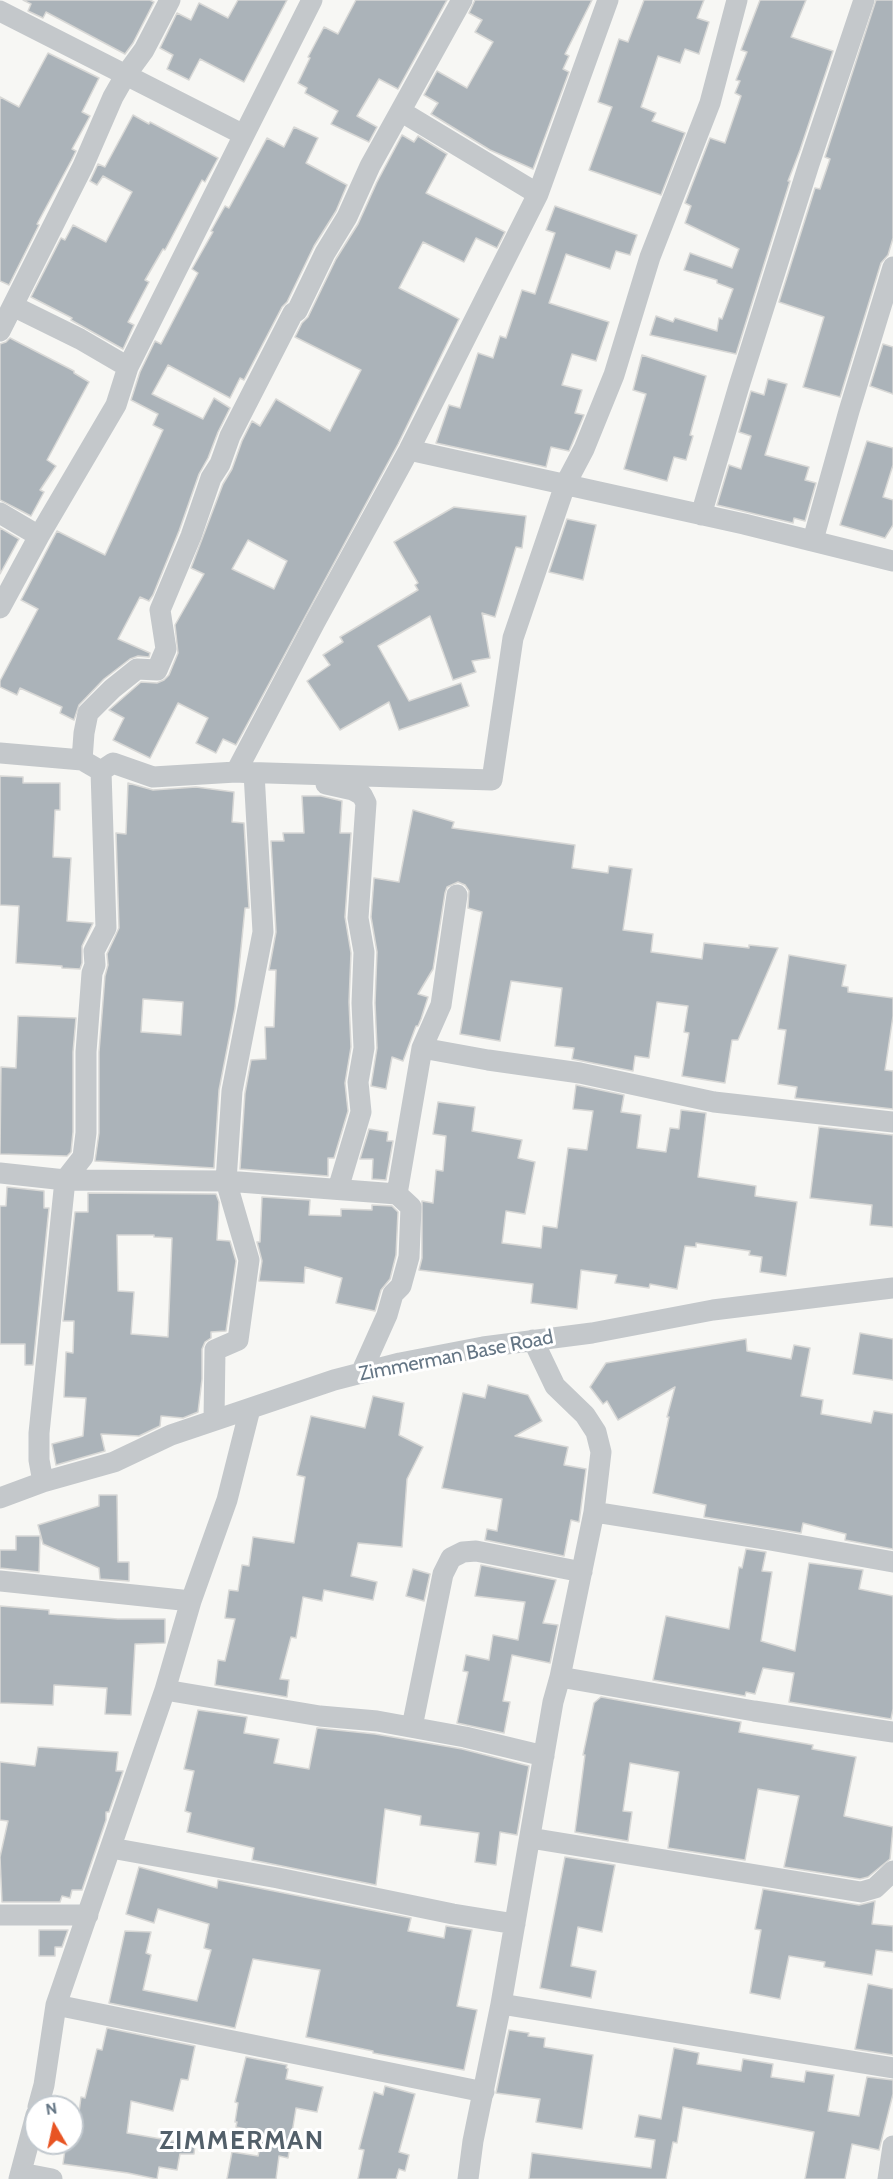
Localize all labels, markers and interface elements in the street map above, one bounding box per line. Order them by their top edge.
street label: Zimmerman Base Road [357,1325,555,1387]
north arrow [24,2095,84,2155]
text: N [44,2098,58,2119]
district label: ZIMMERMAN [159,2125,325,2157]

